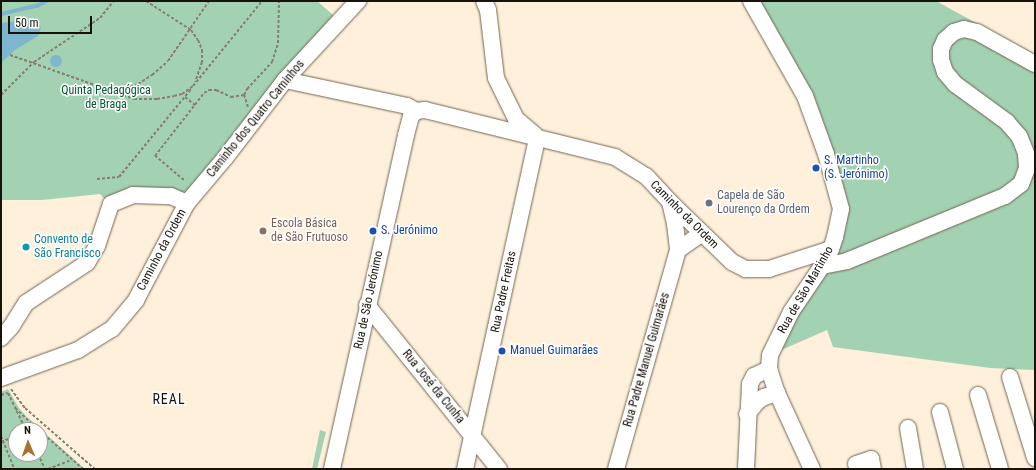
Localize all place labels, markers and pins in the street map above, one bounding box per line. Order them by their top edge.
place label: S. Martinho (S. Jerónimo) [824,154,888,182]
marker: S. Martinho (S. Jerónimo) [811,163,821,173]
place label: Capela de São Lourenço da Ordem [717,189,810,217]
marker: Capela de São Lourenço da Ordem [704,198,714,208]
place label: Escola Básica de São Frutuoso [271,217,348,245]
place label: S. Jerónimo [381,224,438,238]
marker: Escola Básica de São Frutuoso [258,226,268,236]
marker: S. Jerónimo [368,226,378,236]
place label: Convento de São Francisco [34,233,101,261]
marker: Convento de São Francisco [21,242,31,252]
place label: Manuel Guimarães [510,344,598,358]
marker: Manuel Guimarães [497,346,507,356]

